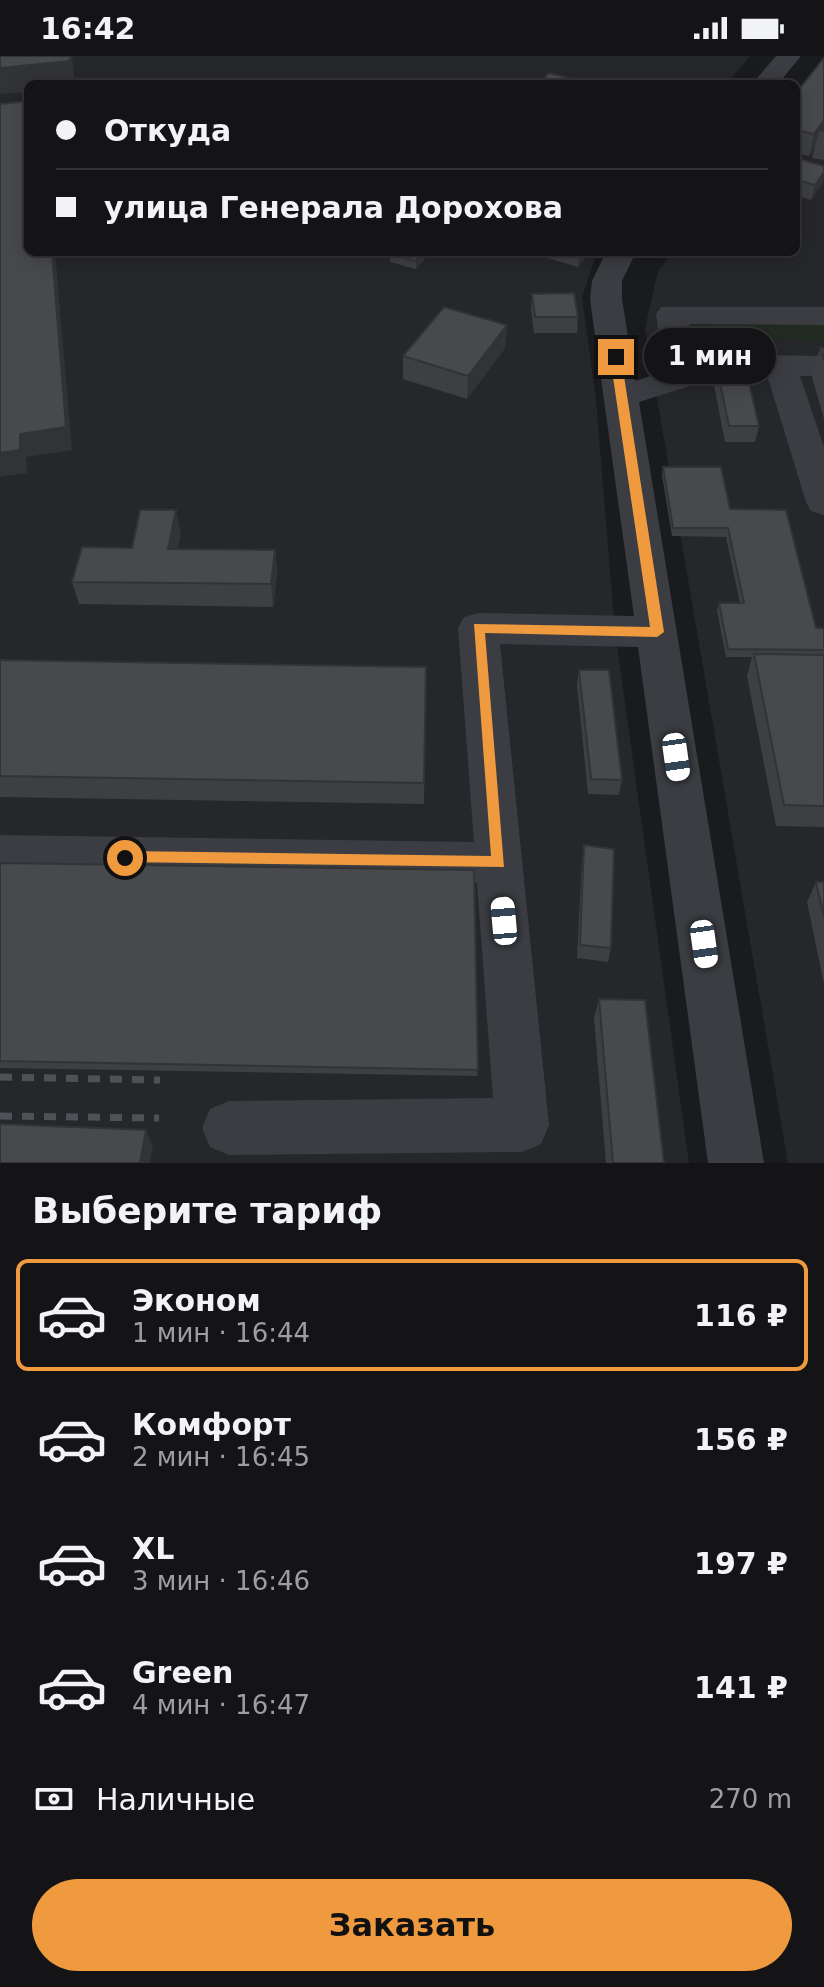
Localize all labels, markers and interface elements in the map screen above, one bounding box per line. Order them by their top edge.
text: 16:42 [40,11,136,46]
text: Откуда [104,113,231,148]
text: улица Генерала Дорохова [104,190,563,225]
callout: 1 мин [644,329,776,385]
route end [598,339,634,375]
text: 1 мин [668,341,752,371]
car [661,732,691,782]
route start [107,840,143,876]
car [490,896,518,946]
car [689,919,719,969]
text: Выберите тариф [32,1190,382,1231]
icon: car [36,1279,108,1351]
text: Эконом [132,1283,261,1318]
text: 116 ₽ [694,1298,788,1333]
text: 1 мин · 16:44 [132,1318,310,1348]
icon: car [36,1403,108,1475]
text: Комфорт [132,1407,291,1442]
text: 156 ₽ [694,1422,788,1457]
text: 2 мин · 16:45 [132,1442,310,1472]
icon: car [36,1527,108,1599]
text: XL [132,1531,174,1566]
text: 197 ₽ [694,1546,788,1581]
text: 3 мин · 16:46 [132,1566,310,1596]
icon: car [36,1651,108,1723]
text: Green [132,1655,233,1690]
text: 141 ₽ [694,1670,788,1705]
text: 4 мин · 16:47 [132,1690,310,1720]
icon: cash [32,1777,76,1821]
text: Наличные [96,1782,255,1817]
text: 270 m [709,1784,792,1814]
button: Заказать [32,1879,792,1971]

